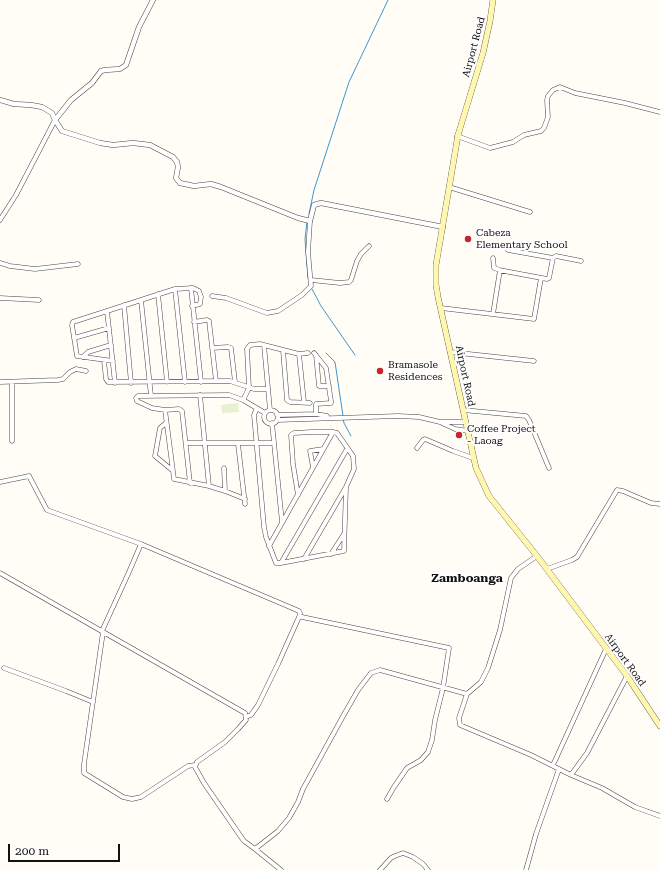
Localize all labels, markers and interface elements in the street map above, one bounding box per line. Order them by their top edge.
street label: Airport Road [460,15,488,79]
place label: Cabeza Elementary School [476,227,568,250]
marker: Cabeza Elementary School [463,234,473,244]
street label: Airport Road [453,344,477,408]
place label: Bramasole Residences [388,359,442,382]
marker: Bramasole Residences [375,366,385,376]
place label: Coffee Project - Laoag [467,423,535,446]
marker: Coffee Project - Laoag [454,430,464,440]
district label: Zamboanga [431,571,503,585]
street label: Airport Road [602,631,648,689]
scale bar [10,836,122,862]
text: 200 m [15,844,49,858]

